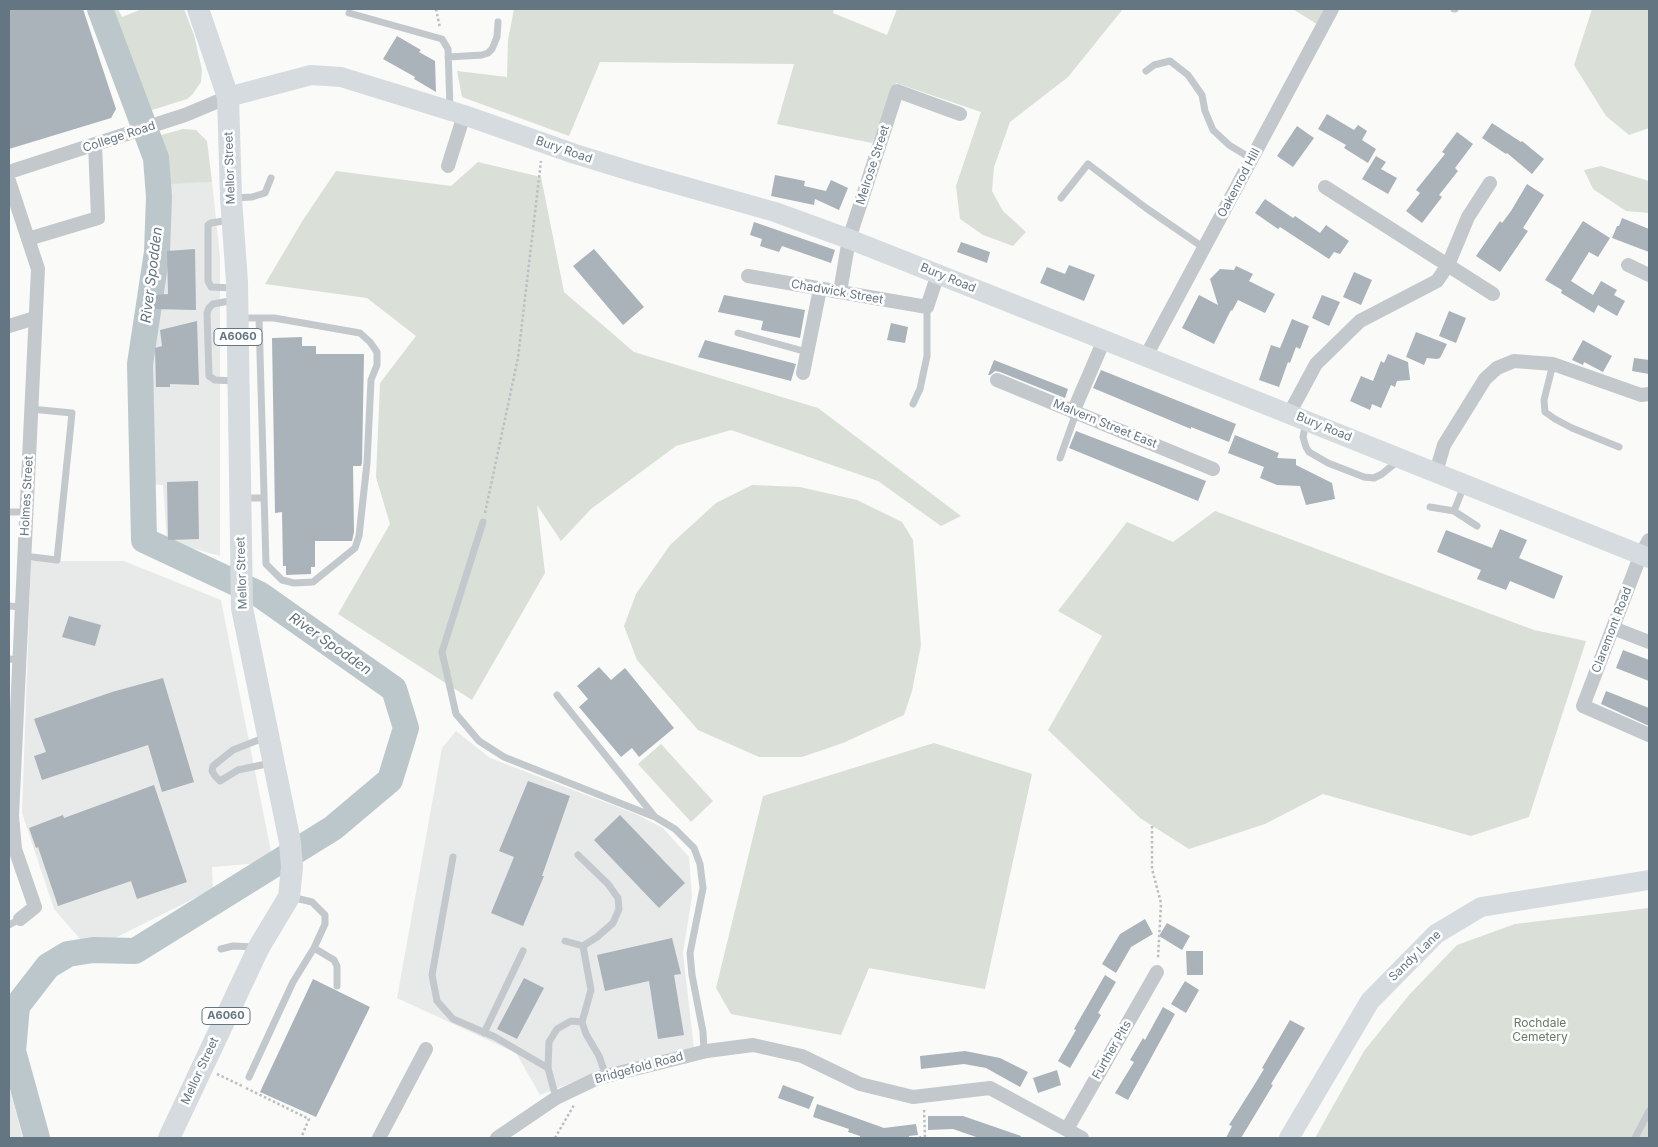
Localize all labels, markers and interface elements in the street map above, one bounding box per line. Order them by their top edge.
street label: College Road [81,118,157,156]
street label: Melrose Street [853,123,893,207]
street label: Mellor Street [222,131,238,205]
street label: Bury Road [534,134,594,166]
street label: Oakenrod Hill [1215,146,1263,220]
water label: River Spodden [138,226,166,324]
street label: Bury Road [918,260,978,296]
street label: Chadwick Street [790,277,884,307]
road number: A6060 [214,328,262,346]
street label: Malvern Street East [1051,397,1159,451]
street label: Bury Road [1294,409,1354,445]
street label: Holmes Street [18,456,36,536]
street label: Mellor Street [234,536,250,610]
street label: Claremont Road [1589,585,1635,675]
water label: River Spodden [286,609,374,679]
street label: Sandy Lane [1386,928,1444,984]
road number: A6060 [202,1008,250,1024]
park label: Rochdale Cemetery [1512,1016,1568,1044]
street label: Further Pits [1089,1018,1135,1082]
street label: Mellor Street [178,1035,222,1107]
street label: Bridgefold Road [593,1049,685,1087]

